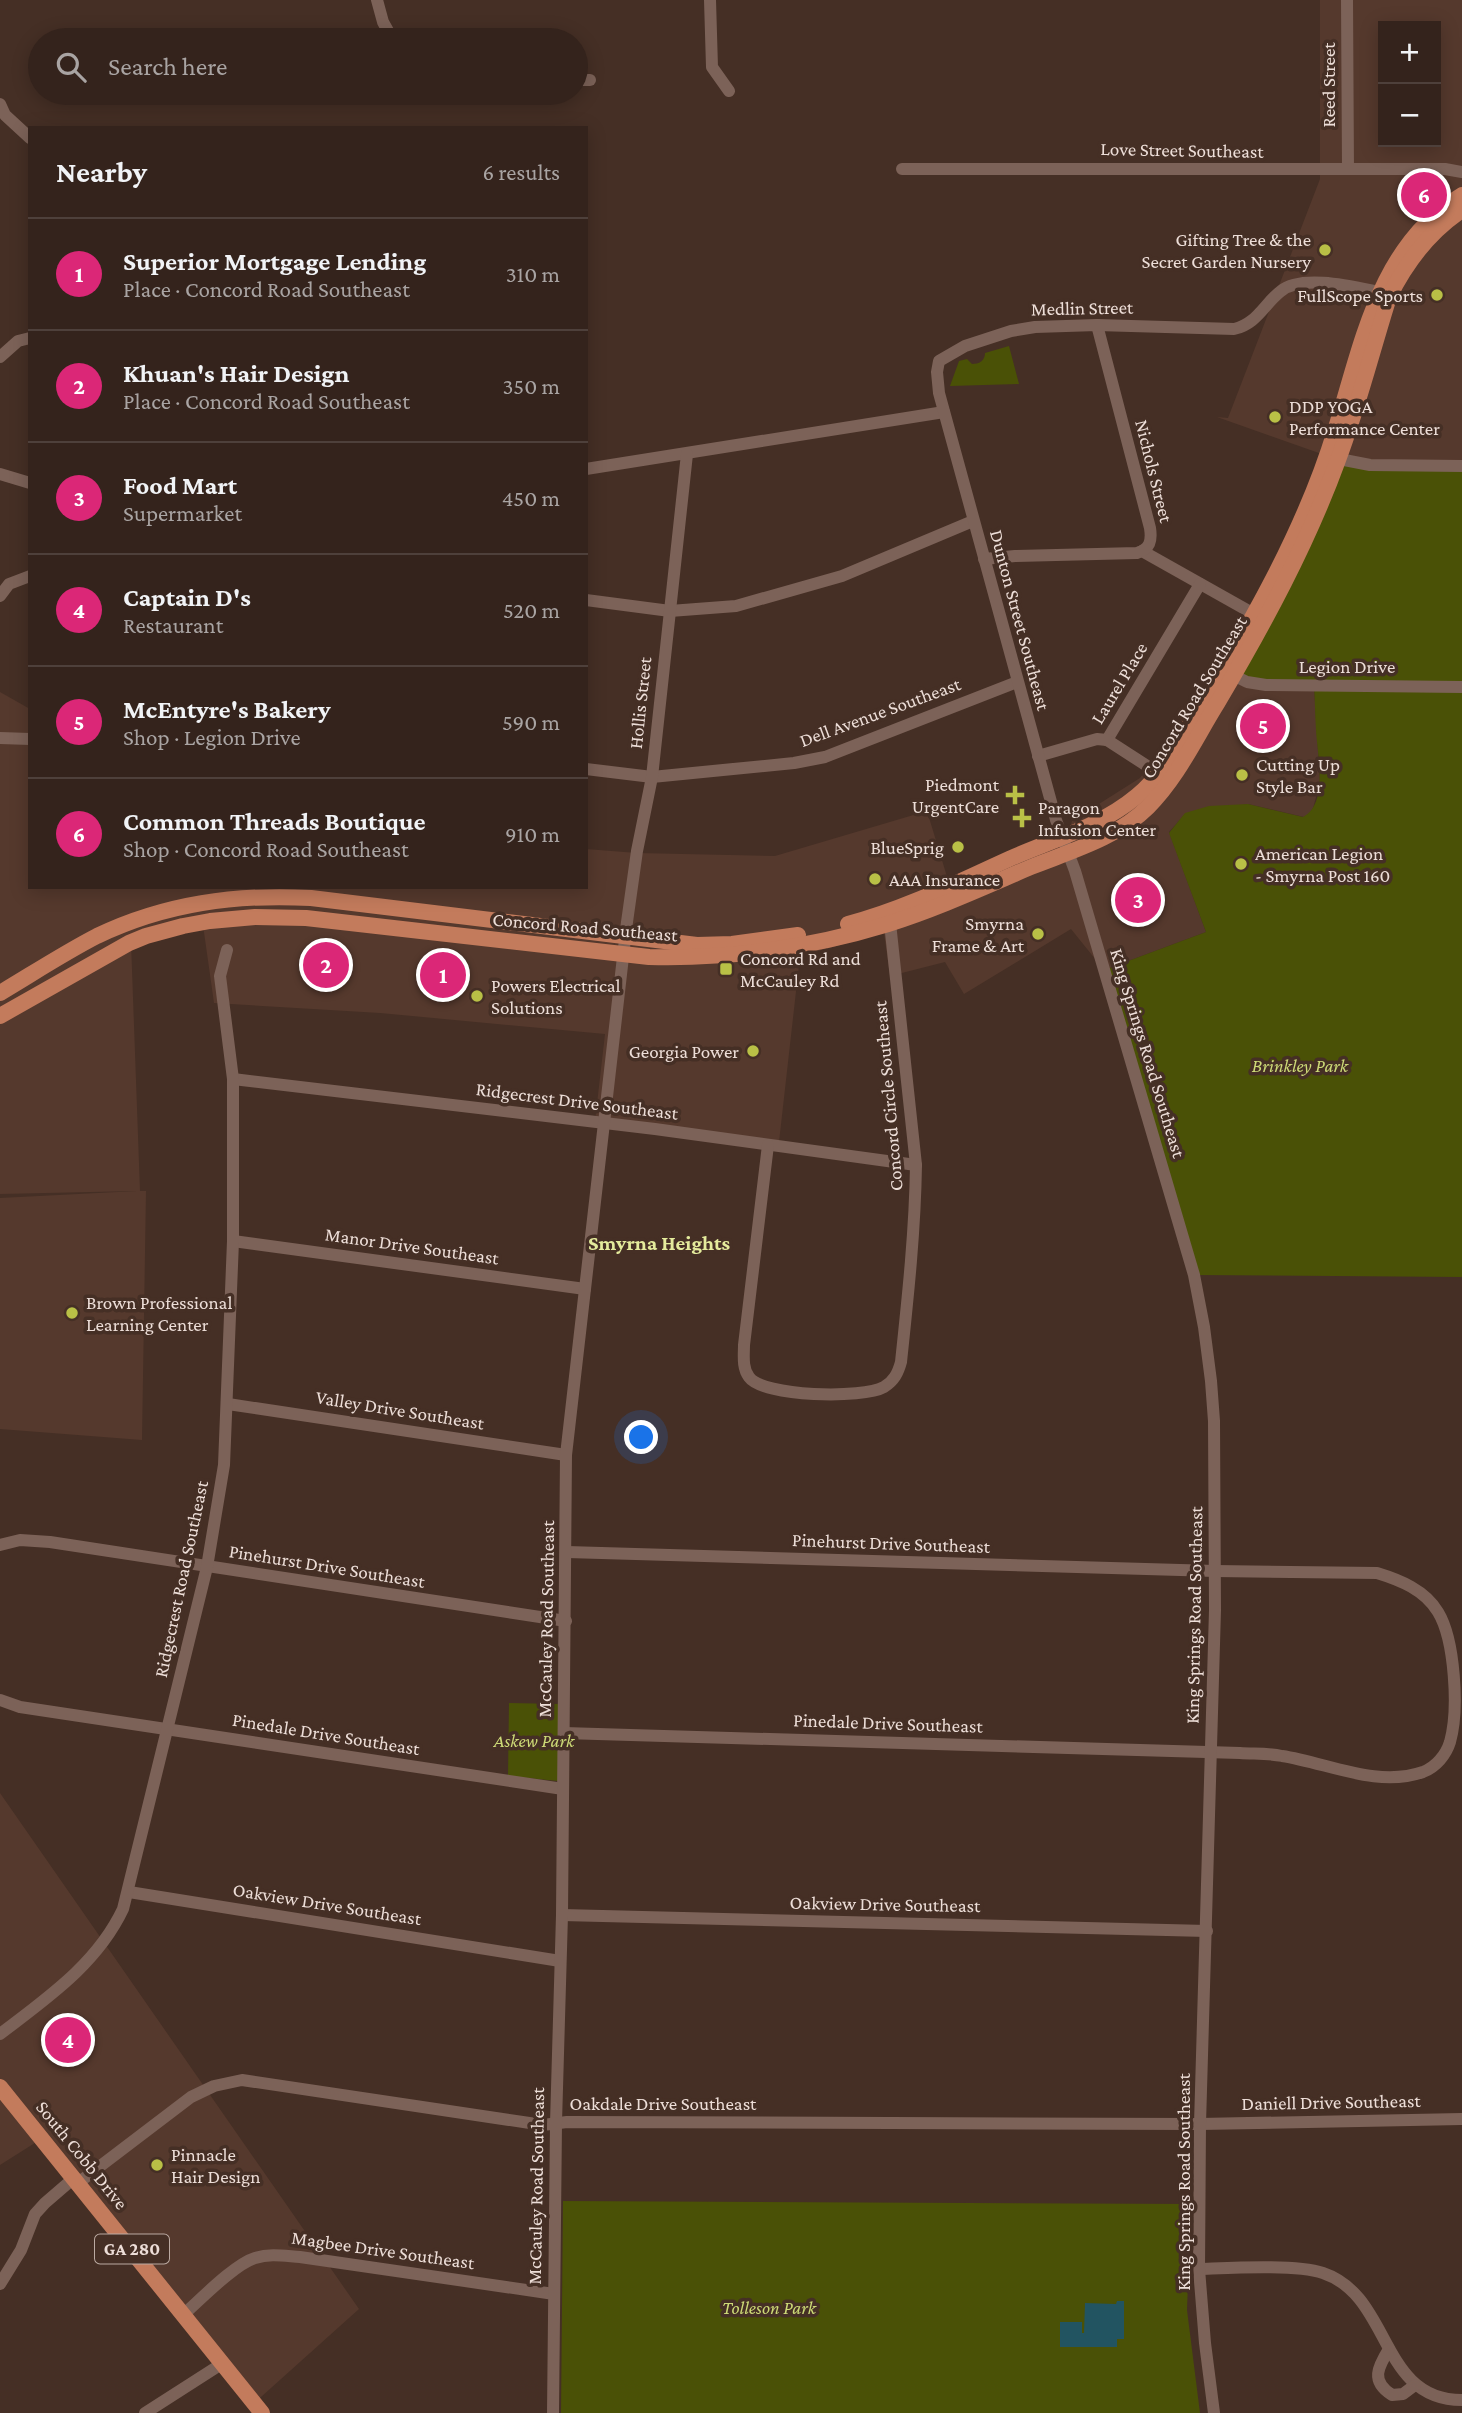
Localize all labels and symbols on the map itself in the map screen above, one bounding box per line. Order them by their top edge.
street label: Reed Street [1318,42,1339,128]
street label: Love Street Southeast [1100,138,1264,162]
pin: 6 [1401,169,1447,221]
place label: Gifting Tree & the Secret Garden Nursery [1142,229,1311,272]
marker: Gifting Tree & the Secret Garden Nursery [1317,242,1333,258]
place label: FullScope Sports [1297,285,1423,306]
marker: FullScope Sports [1429,287,1445,303]
street label: Medlin Street [1031,297,1134,319]
place label: DDP YOGA Performance Center [1289,396,1440,439]
marker: DDP YOGA Performance Center [1267,409,1283,425]
street label: Nichols Street [1131,417,1177,525]
street label: Dunton Street Southeast [986,527,1054,713]
street label: Concord Road Southeast [1137,611,1251,782]
street label: Laurel Place [1087,639,1151,727]
street label: Hollis Street [625,655,655,750]
street label: Legion Drive [1299,656,1395,677]
street label: Dell Avenue Southeast [797,673,964,751]
pin: 5 [1240,700,1286,752]
place label: Cutting Up Style Bar [1256,754,1340,797]
marker: Cutting Up Style Bar [1234,767,1250,783]
place label: Piedmont UrgentCare [912,774,1000,817]
marker: Piedmont UrgentCare [1005,785,1025,805]
place label: Paragon Infusion Center [1038,797,1156,840]
marker: Paragon Infusion Center [1012,808,1032,828]
place label: BlueSprig [870,837,944,858]
marker: BlueSprig [950,839,966,855]
place label: American Legion - Smyrna Post 160 [1255,843,1390,886]
marker: American Legion - Smyrna Post 160 [1233,856,1249,872]
place label: AAA Insurance [889,869,1000,890]
marker: AAA Insurance [867,871,883,887]
pin: 3 [1115,874,1161,926]
street label: Concord Road Southeast [492,908,679,946]
place label: Smyrna Frame & Art [932,913,1025,956]
marker: Smyrna Frame & Art [1030,926,1046,942]
pin: 2 [303,939,349,991]
street label: King Springs Road Southeast [1106,946,1190,1161]
place label: Concord Rd and McCauley Rd [740,948,861,991]
pin: 1 [420,949,466,1001]
marker: Concord Rd and McCauley Rd [718,961,734,977]
place label: Powers Electrical Solutions [491,975,621,1018]
marker: Powers Electrical Solutions [469,988,485,1004]
street label: Concord Circle Southeast [869,999,907,1192]
place label: Georgia Power [629,1041,739,1062]
marker: Georgia Power [745,1043,761,1059]
park label: Brinkley Park [1252,1055,1349,1076]
street label: Ridgecrest Drive Southeast [475,1078,680,1124]
street label: Manor Drive Southeast [324,1223,501,1269]
district label: Smyrna Heights [588,1231,730,1255]
place label: Brown Professional Learning Center [86,1292,232,1335]
marker: Brown Professional Learning Center [64,1305,80,1321]
street label: Valley Drive Southeast [314,1386,486,1434]
your location [624,1420,658,1454]
street label: Ridgecrest Road Southeast [150,1478,212,1679]
street label: King Springs Road Southeast [1182,1505,1206,1724]
street label: McCauley Road Southeast [534,1520,558,1718]
street label: Pinehurst Drive Southeast [792,1529,991,1557]
street label: Pinehurst Drive Southeast [228,1540,427,1592]
street label: Pinedale Drive Southeast [231,1709,422,1759]
street label: Pinedale Drive Southeast [793,1709,984,1737]
park label: Askew Park [493,1730,575,1751]
street label: Oakview Drive Southeast [231,1879,423,1929]
street label: Oakview Drive Southeast [790,1892,981,1916]
pin: 4 [45,2014,91,2066]
street label: King Springs Road Southeast [1173,2072,1194,2291]
street label: McCauley Road Southeast [524,2087,548,2285]
street label: Daniell Drive Southeast [1241,2090,1421,2114]
street label: Oakdale Drive Southeast [570,2093,757,2114]
street label: South Cobb Drive [32,2097,132,2213]
place label: Pinnacle Hair Design [171,2144,260,2187]
marker: Pinnacle Hair Design [149,2157,165,2173]
street label: Magbee Drive Southeast [290,2227,476,2273]
road number: GA 280 [95,2234,169,2264]
park label: Tolleson Park [722,2297,817,2318]

